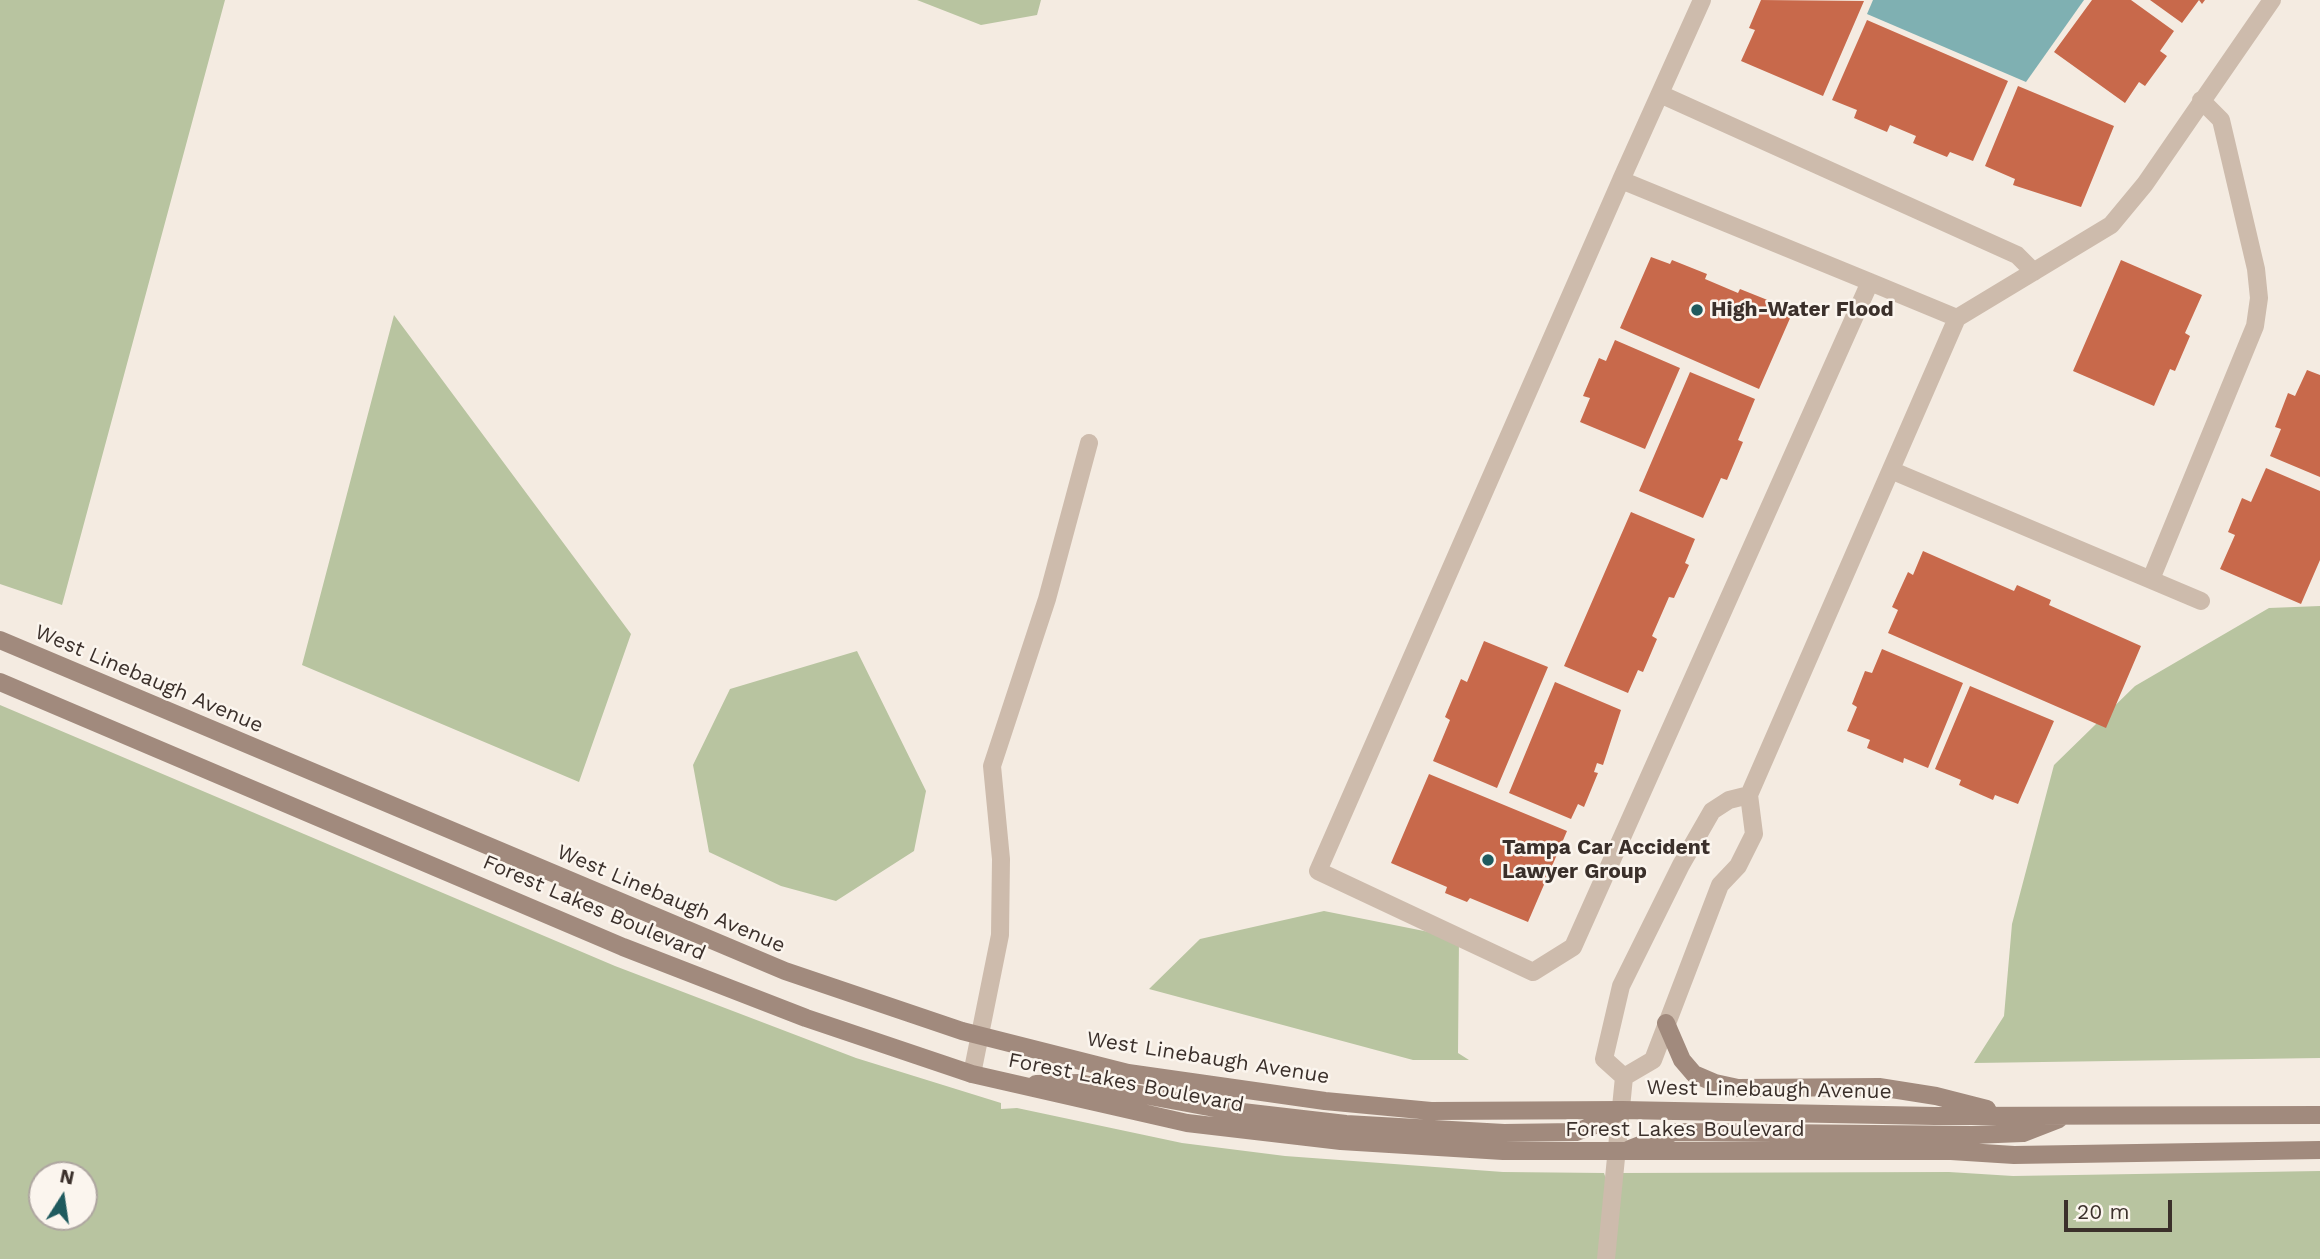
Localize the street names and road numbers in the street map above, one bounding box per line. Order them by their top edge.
street label: West Linebaugh Avenue [31,619,267,739]
street label: West Linebaugh Avenue [553,839,789,959]
street label: Forest Lakes Boulevard [479,850,709,966]
street label: West Linebaugh Avenue [1085,1026,1331,1090]
street label: Forest Lakes Boulevard [1006,1048,1246,1118]
street label: West Linebaugh Avenue [1646,1075,1892,1105]
street label: Forest Lakes Boulevard [1565,1117,1805,1143]

